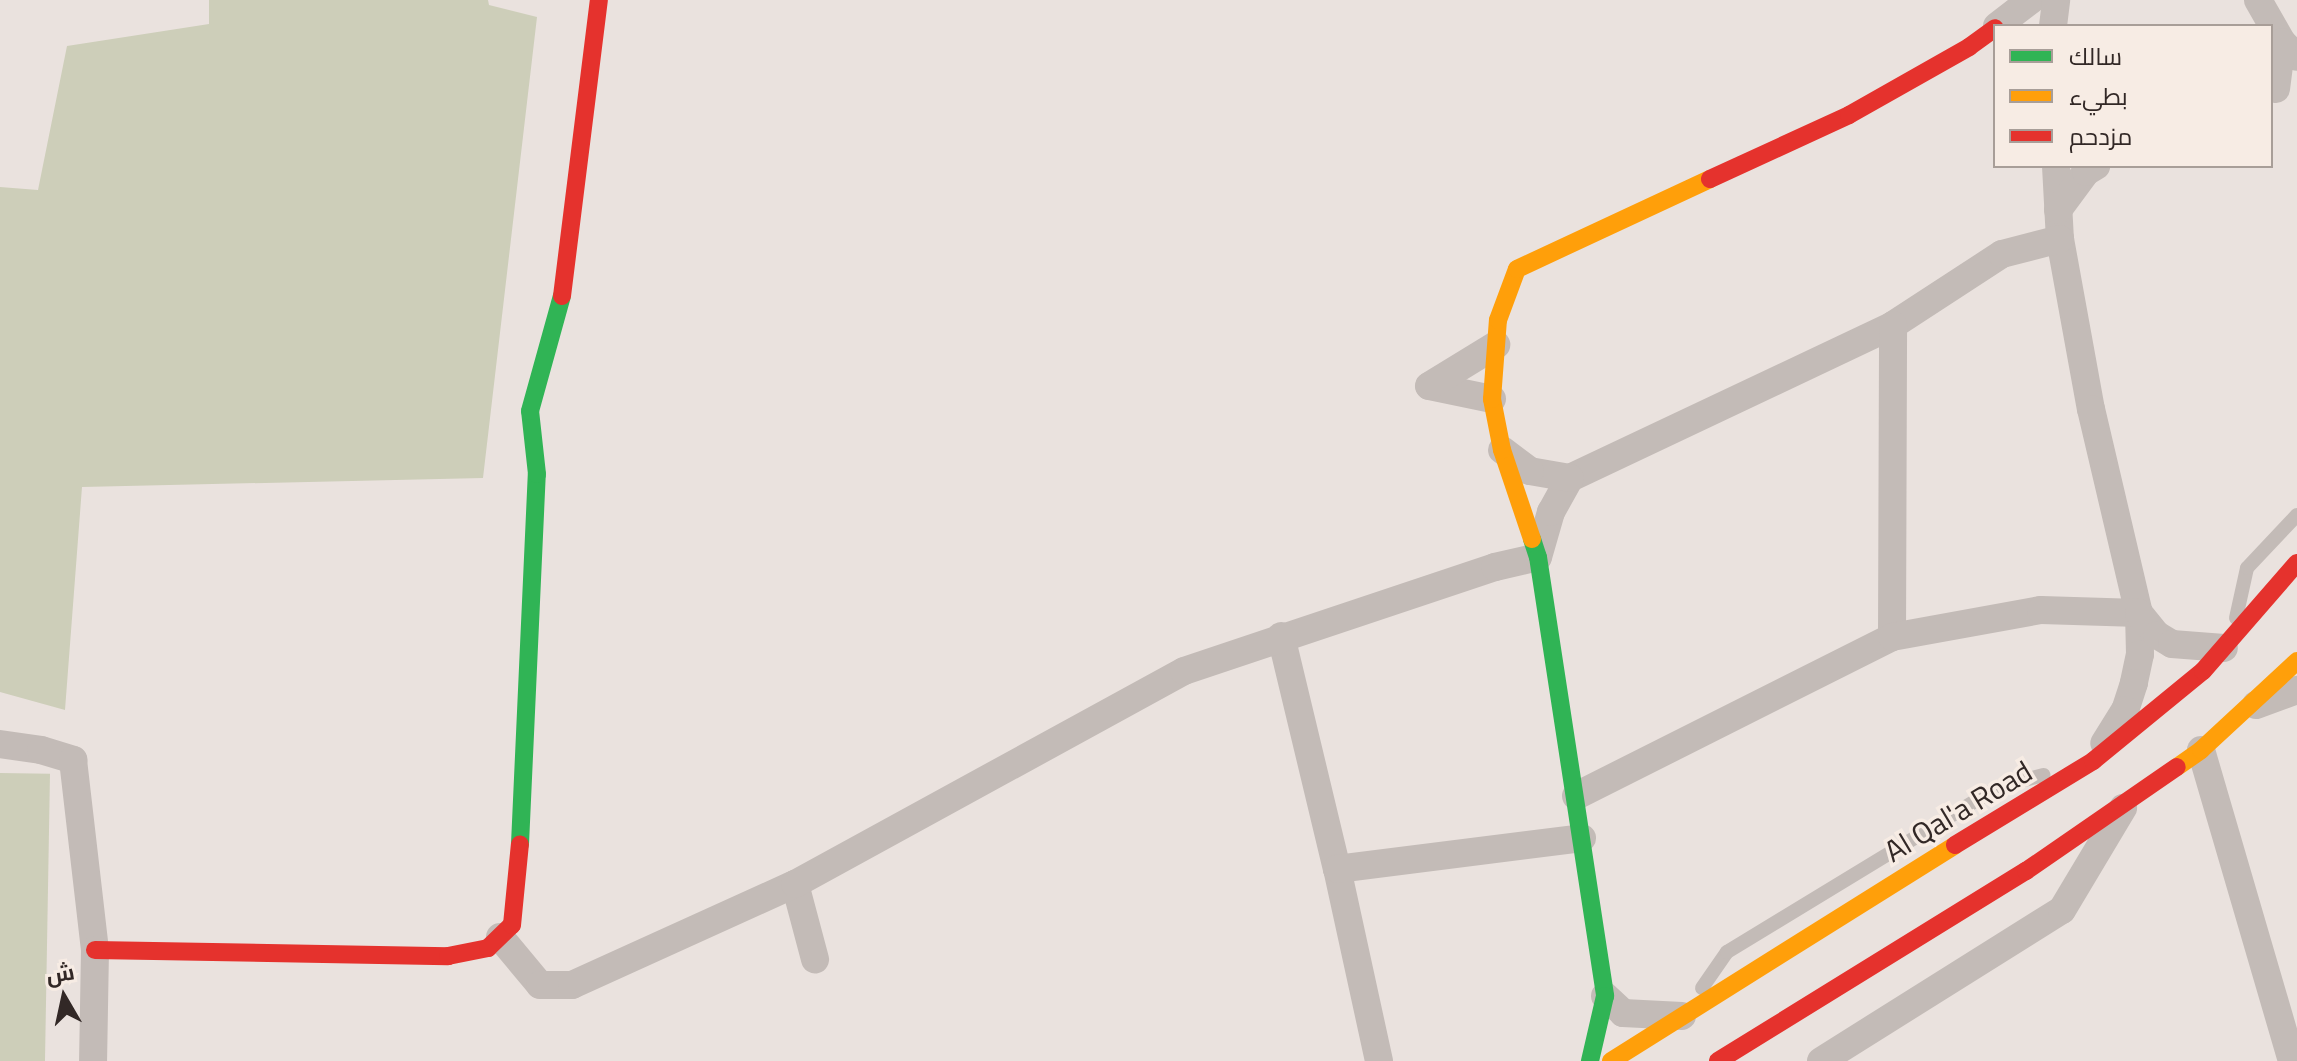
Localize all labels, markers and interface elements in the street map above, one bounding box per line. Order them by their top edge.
legend [1993,24,2273,168]
text: سالك [2069,38,2122,74]
text: بطيء [2069,78,2128,114]
text: مزدحم [2069,118,2132,154]
street label: Al Qal'a Road [1878,753,2038,869]
text: ش [44,954,77,992]
north arrow [24,957,104,1037]

